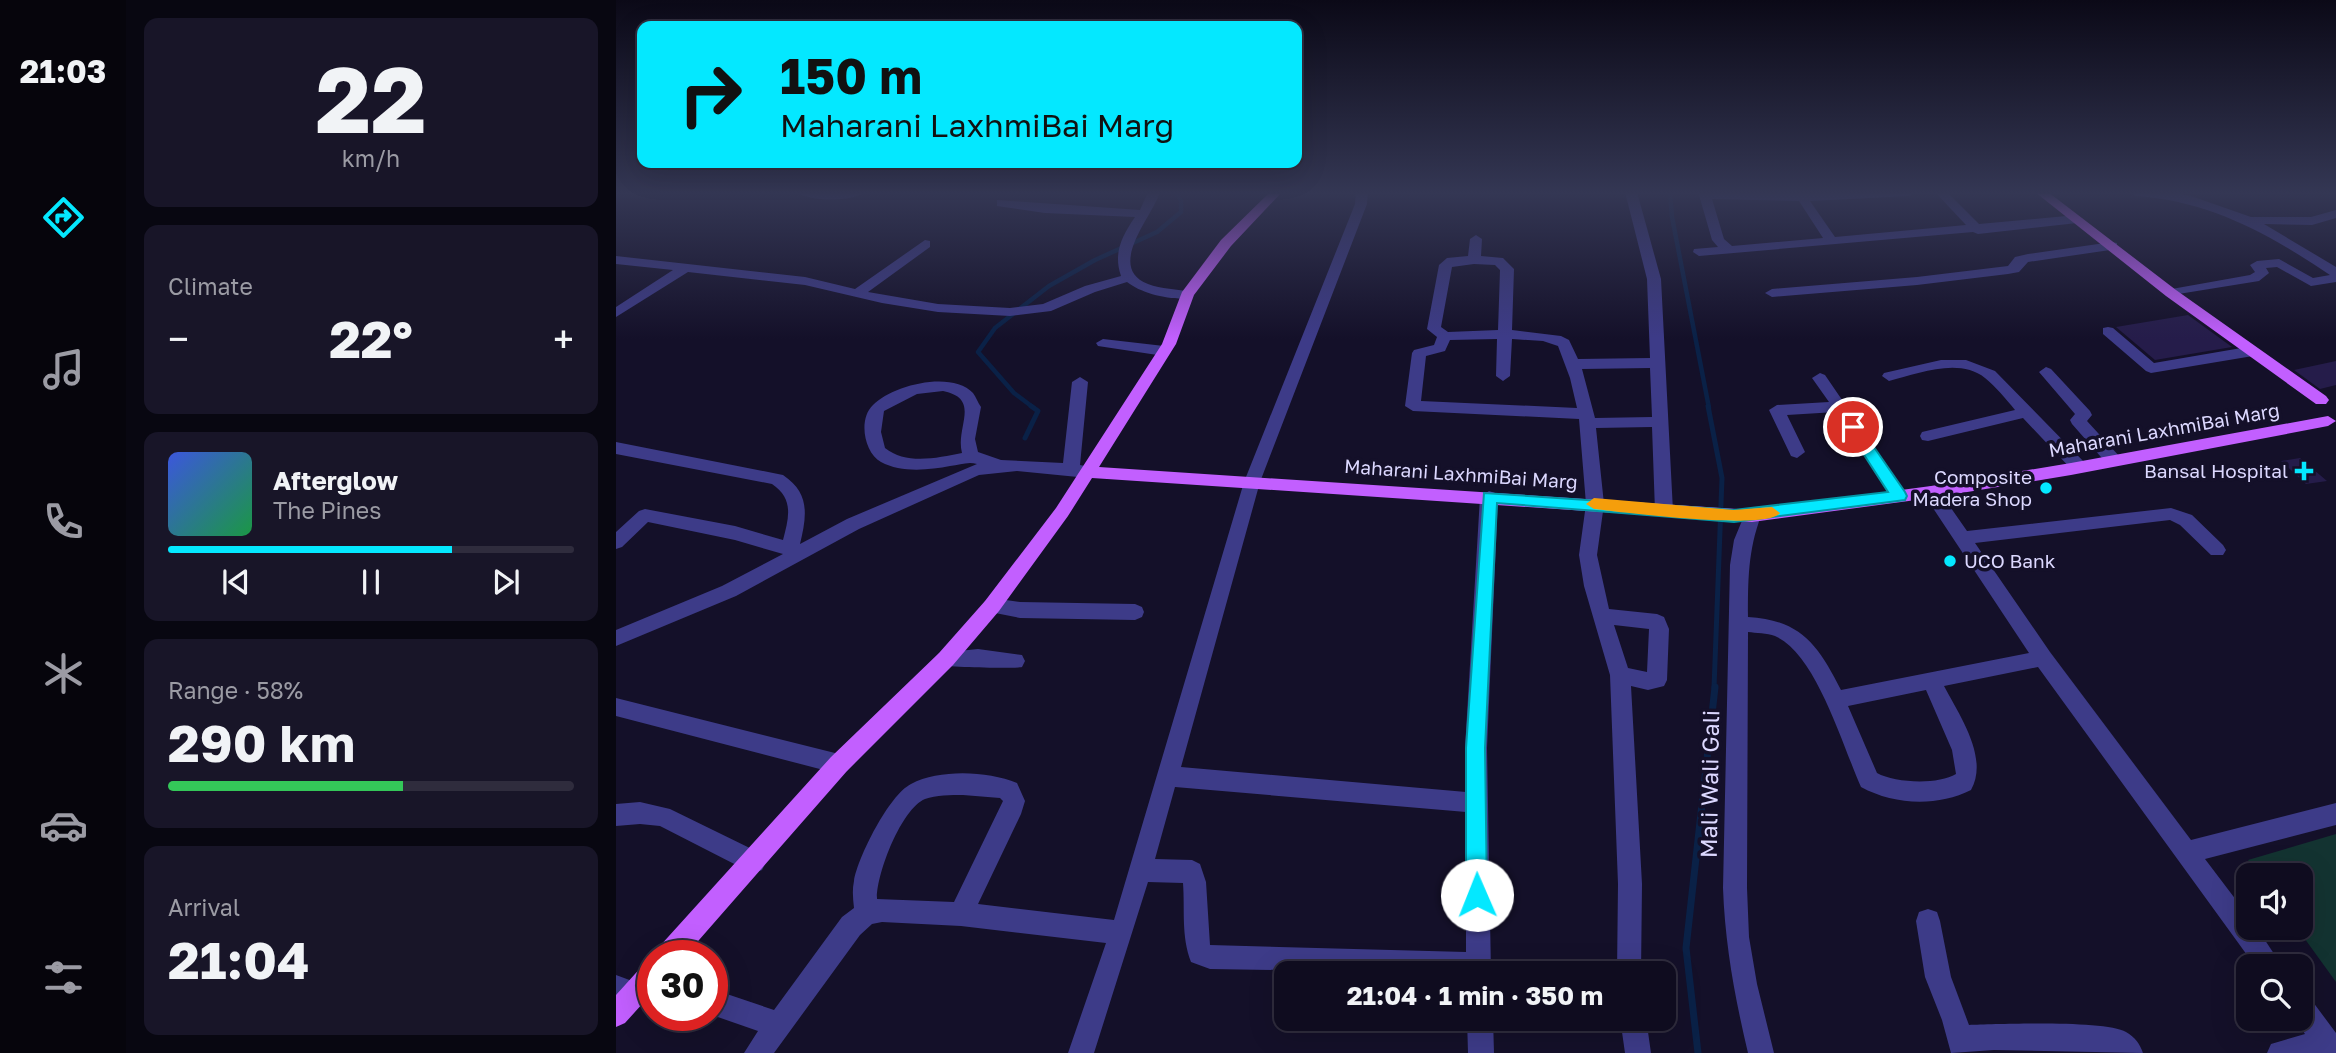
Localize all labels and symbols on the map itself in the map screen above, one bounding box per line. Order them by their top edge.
pin [1823,397,1883,457]
street label: Maharani LaxhmiBai Marg [2047,398,2281,461]
street label: Maharani LaxhmiBai Marg [1343,454,1579,493]
place label: Bansal Hospital [2144,459,2288,482]
marker: Bansal Hospital [2294,461,2314,481]
place label: Composite Madera Shop [1913,465,2032,510]
marker: Composite Madera Shop [2038,480,2054,496]
place label: UCO Bank [1964,549,2056,572]
marker: UCO Bank [1942,553,1958,569]
street label: Mali Wali Gali [1694,710,1724,858]
position arrow [1440,858,1514,932]
speed limit sign: 30 [637,940,728,1031]

